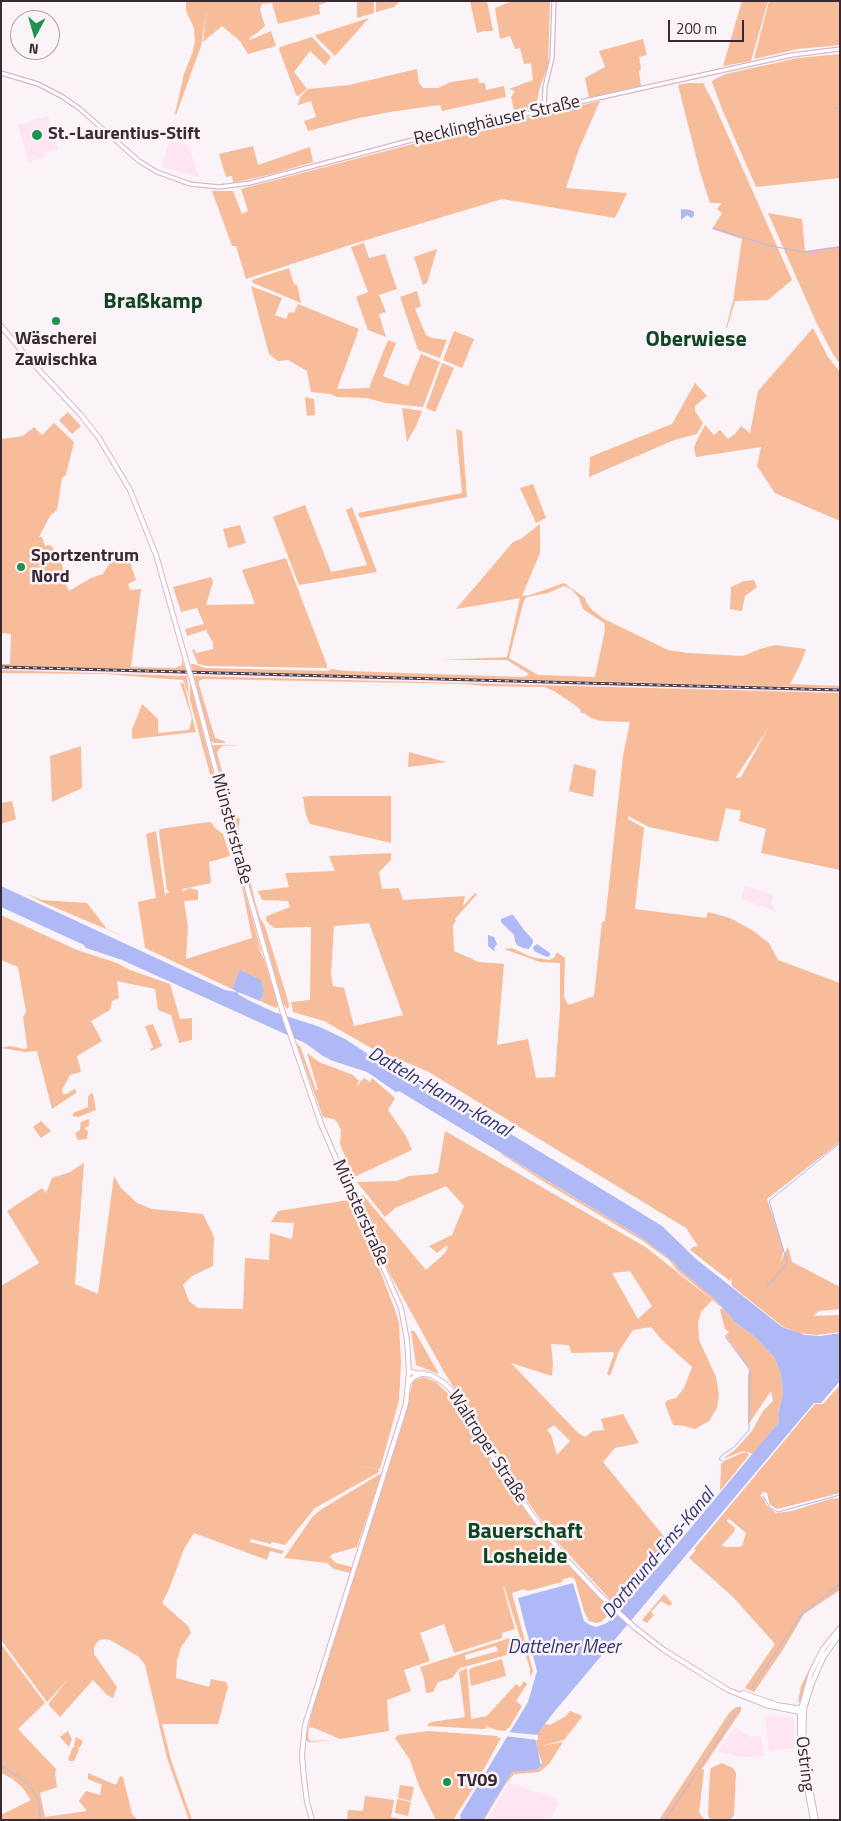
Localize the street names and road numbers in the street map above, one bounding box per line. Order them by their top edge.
street label: Recklinghäuser Straße [412,91,582,151]
street label: Münsterstraße [206,771,256,887]
street label: Münsterstraße [327,1157,393,1269]
street label: Waltroper Straße [443,1387,531,1507]
street label: Ostring [790,1735,818,1793]

